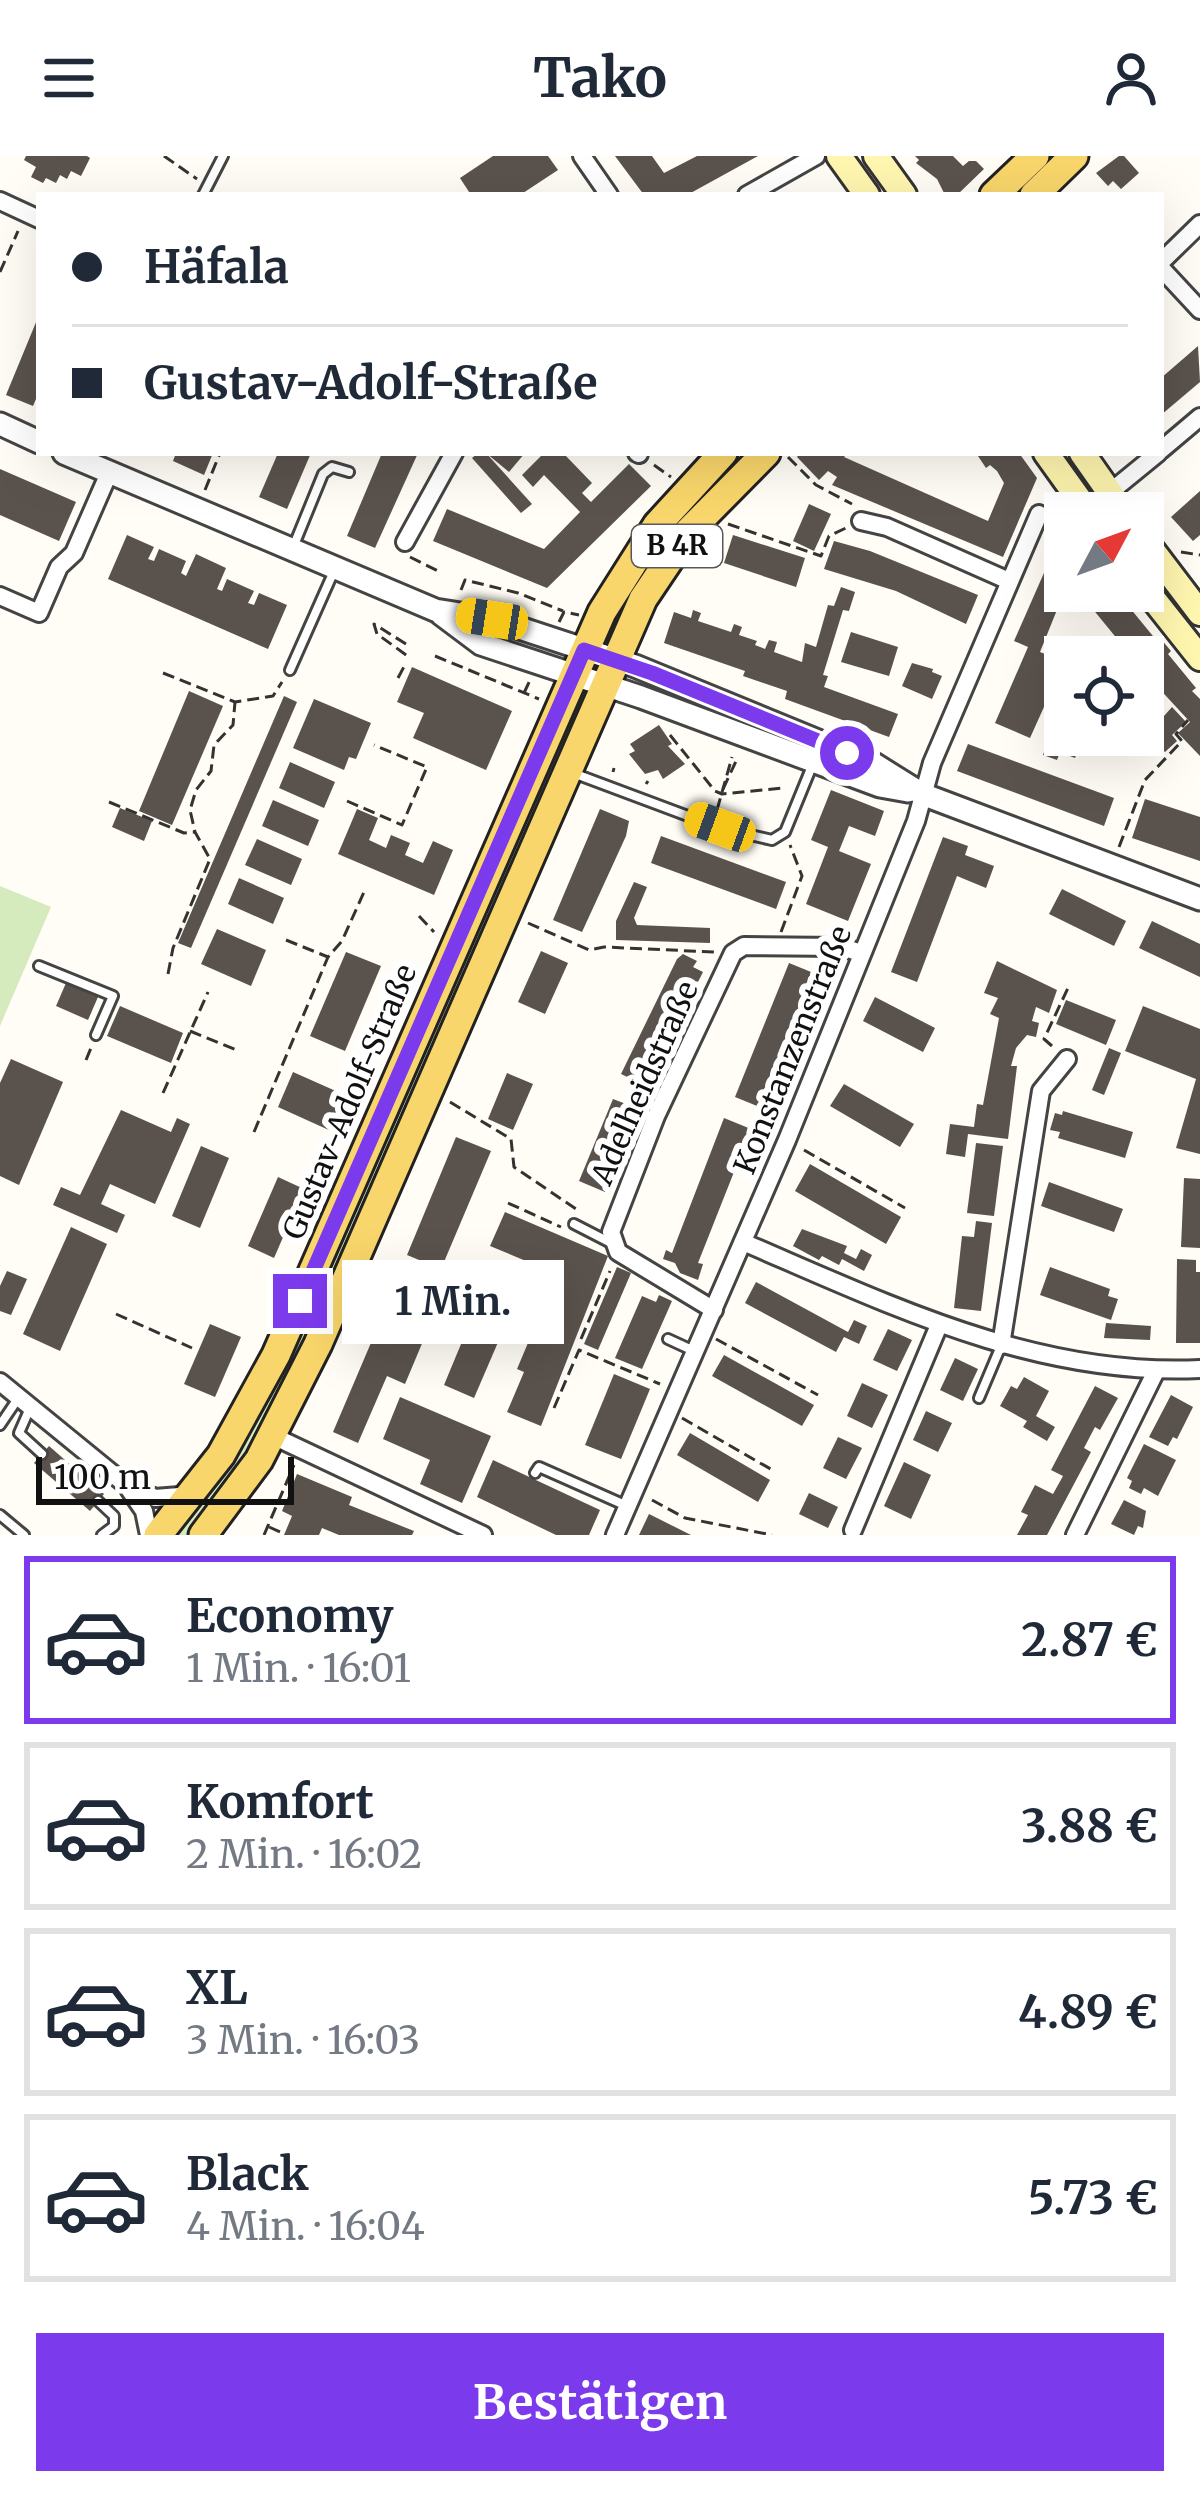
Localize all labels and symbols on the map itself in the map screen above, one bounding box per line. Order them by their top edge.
north arrow [1044,492,1164,612]
road number: B 4R [632,525,722,567]
car [454,596,530,642]
route start [820,726,874,780]
car [680,798,760,856]
street label: Konstanzenstraße [725,920,859,1179]
street label: Gustav-Adolf-Straße [274,958,424,1245]
street label: Adelheidstraße [582,975,706,1191]
callout: 1 Min. [342,1259,564,1343]
route end [273,1274,327,1328]
scale bar [36,1451,294,1504]

